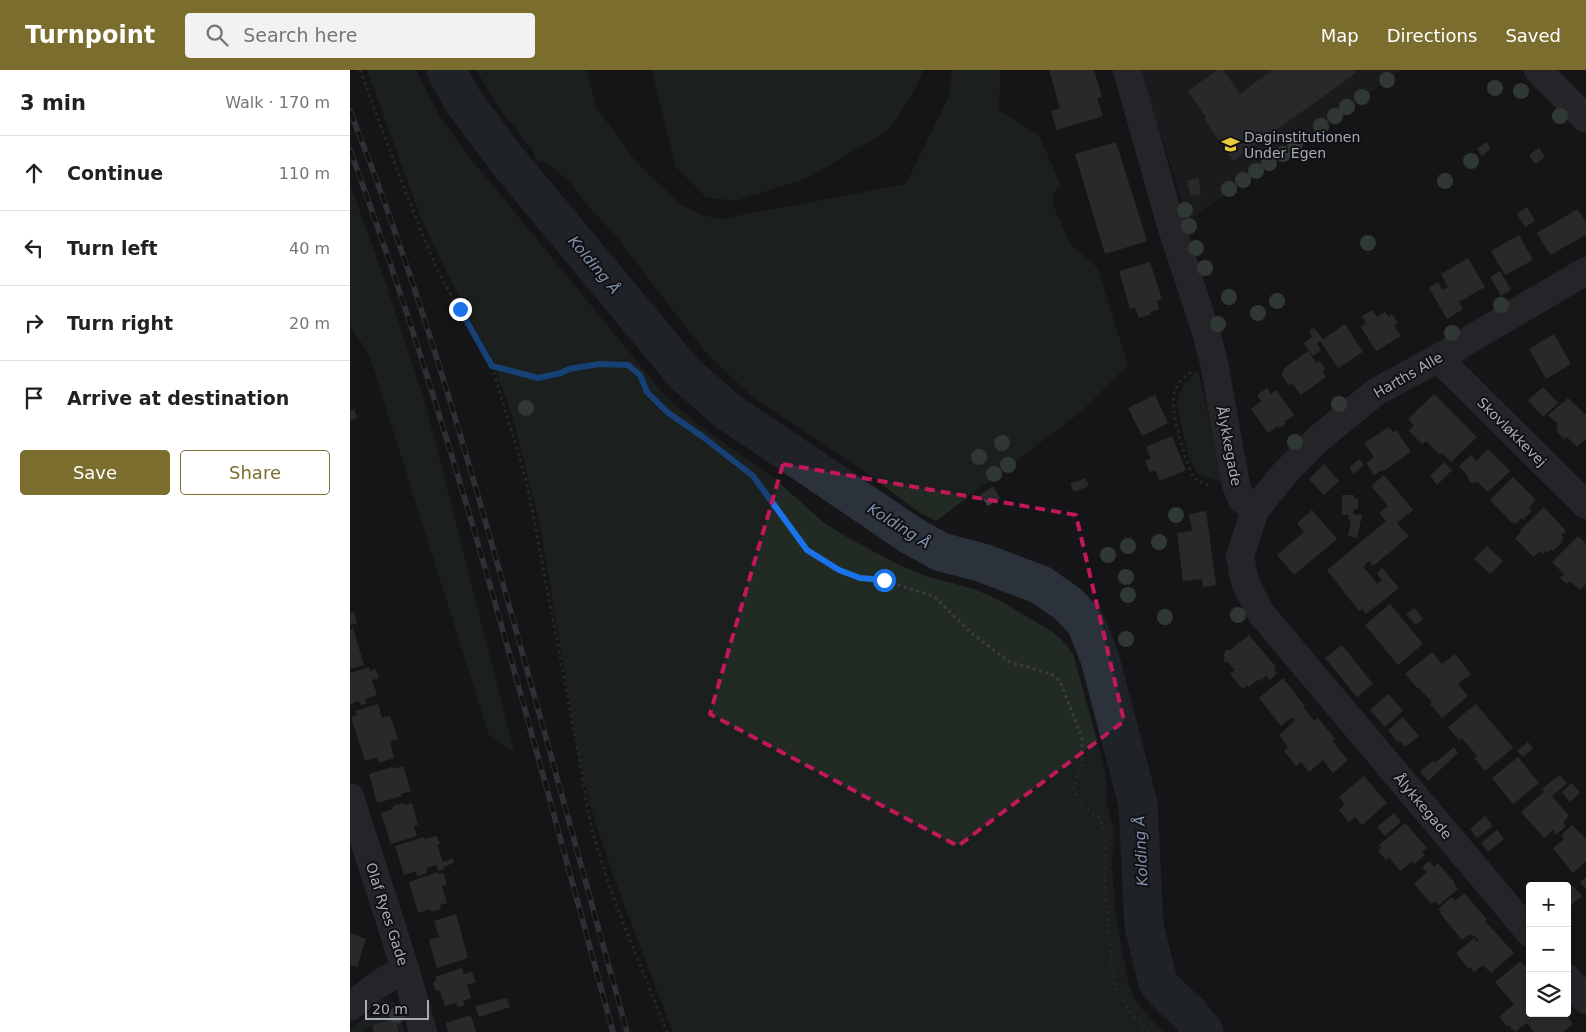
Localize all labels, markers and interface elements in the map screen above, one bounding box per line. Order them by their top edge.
search box [185,13,535,58]
text: Turnpoint [25,21,155,49]
icon: search [203,21,231,49]
text: Search here [243,24,357,46]
text: Map [1321,25,1359,46]
text: Directions [1387,25,1477,46]
text: Saved [1505,25,1561,46]
text: 3 min [20,91,86,115]
text: Walk · 170 m [225,93,330,112]
place label: Daginstitutionen Under Egen [1244,129,1360,161]
school or university icon: Daginstitutionen Under Egen [1220,135,1240,155]
icon: ahead [20,159,48,187]
text: Continue [67,162,163,184]
text: 110 m [279,164,330,183]
water label: Kolding Å [564,232,624,298]
icon: left [20,234,48,262]
text: Turn left [67,237,158,259]
text: 40 m [289,239,330,258]
route end [449,298,472,321]
icon: right [20,309,48,337]
text: Turn right [67,312,173,334]
text: 20 m [289,314,330,333]
street label: Harths Alle [1371,349,1445,401]
icon: arrive [20,384,48,412]
text: Arrive at destination [67,387,289,409]
street label: Skovløkkevej [1474,394,1550,470]
street label: Ålykkegade [1213,405,1245,487]
button: Save [20,450,170,495]
button: Share [180,450,330,495]
water label: Kolding Å [864,499,934,552]
route start [873,569,896,592]
street label: Ålykkegade [1391,770,1455,842]
water label: Kolding Å [1129,815,1152,887]
street label: Olaf Ryes Gade [363,860,411,968]
map controls [1526,882,1571,1017]
button: + [1526,882,1571,927]
button: − [1526,927,1571,972]
button: layers [1526,972,1571,1017]
scale bar [365,997,429,1020]
text: 20 m [372,1001,408,1017]

